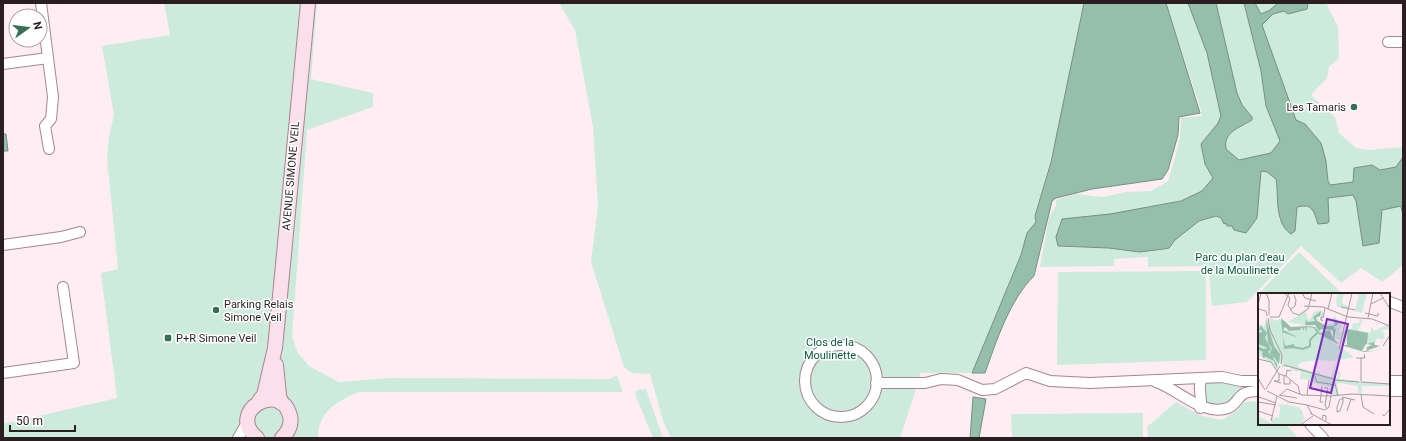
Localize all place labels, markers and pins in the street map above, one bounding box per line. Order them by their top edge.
place label: Les Tamaris [1286,101,1346,114]
marker: Les Tamaris [1349,102,1359,112]
place label: Parking Relais Simone Veil [224,298,294,324]
marker: Parking Relais Simone Veil [211,305,221,315]
place label: P+R Simone Veil [176,332,256,345]
marker: P+R Simone Veil [163,333,173,343]

